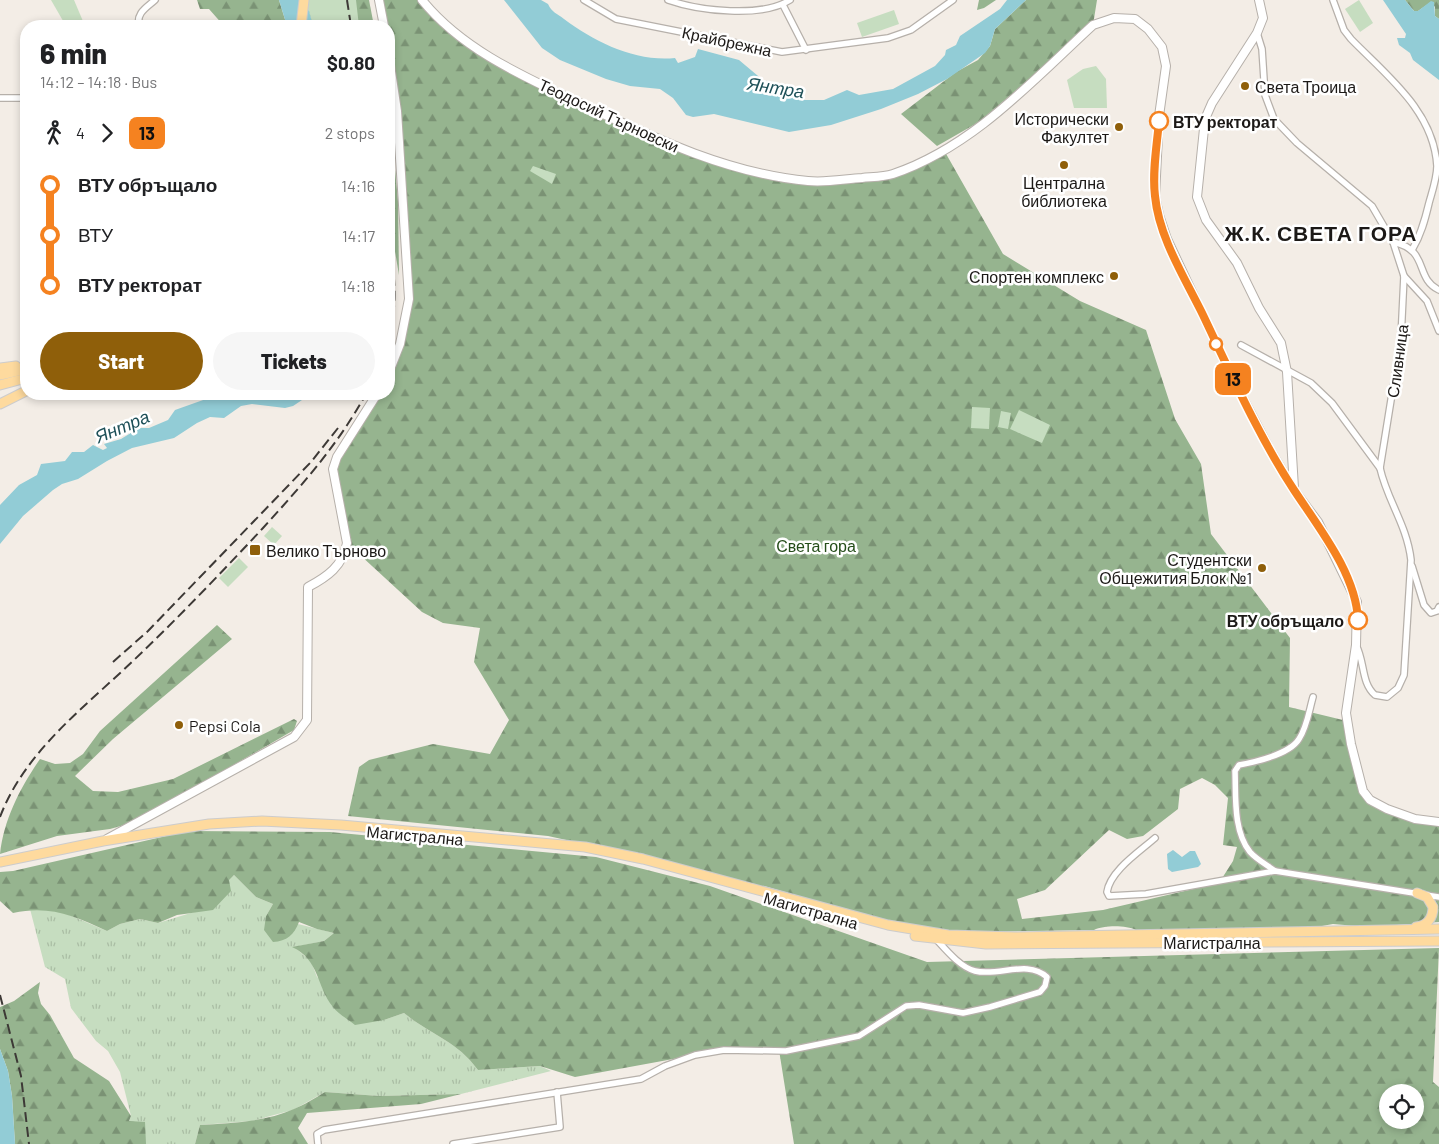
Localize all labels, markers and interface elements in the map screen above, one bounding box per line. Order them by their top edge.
street label: Крайбрежна [680,22,774,60]
text: 6 min [40,36,107,70]
text: $0.80 [327,51,375,74]
text: 14:12 – 14:18 · Bus [40,72,157,91]
water label: Янтра [745,72,806,102]
street label: Теодосий Търновски [536,74,682,156]
place label: Света Троица [1255,77,1356,96]
marker: Света Троица [1239,80,1251,92]
place label: Исторически Факултет [1014,109,1110,146]
marker: ВТУ ректорат [1149,111,1169,131]
place label: ВТУ ректорат [1173,112,1278,131]
icon: walk [40,119,68,147]
icon: forward [93,119,121,147]
marker: Исторически Факултет [1113,121,1125,133]
text: 13 [139,122,155,144]
text: 4 [76,123,85,142]
text: 2 stops [325,123,375,142]
marker: Централна библиотека [1058,159,1070,171]
text: ВТУ обръщало [78,173,217,196]
place label: Централна библиотека [1021,173,1107,210]
text: 14:16 [341,176,375,195]
district label: Ж.К. СВЕТА ГОРА [1224,220,1417,245]
text: ВТУ [78,223,113,246]
text: 14:17 [342,226,375,245]
place label: Спортен комплекс [969,267,1104,286]
marker: Спортен комплекс [1108,270,1120,282]
text: ВТУ ректорат [78,273,202,296]
text: 14:18 [341,276,375,295]
street label: Сливница [1382,323,1412,399]
button: Start [40,332,203,390]
button: Tickets [213,332,375,390]
unlabelled marker [1209,337,1223,351]
line badge: 13 [1210,363,1256,395]
text: 13 [1225,368,1241,390]
water label: Янтра [91,405,153,448]
park label: Света гора [776,536,856,555]
place label: Велико Търново [266,541,386,560]
marker: Велико Търново [248,543,262,557]
place label: Студентски Общежития Блок №1 [1099,550,1252,587]
marker: Студентски Общежития Блок №1 [1256,562,1268,574]
marker: ВТУ обръщало [1348,610,1368,630]
place label: ВТУ обръщало [1227,611,1344,630]
place label: Pepsi Cola [189,716,261,735]
marker: Pepsi Cola [173,719,185,731]
street label: Магистрална [366,821,464,849]
street label: Магистрална [762,887,861,933]
street label: Магистрална [1163,933,1261,952]
map controls [1379,1084,1424,1129]
button: locate [1379,1084,1424,1129]

